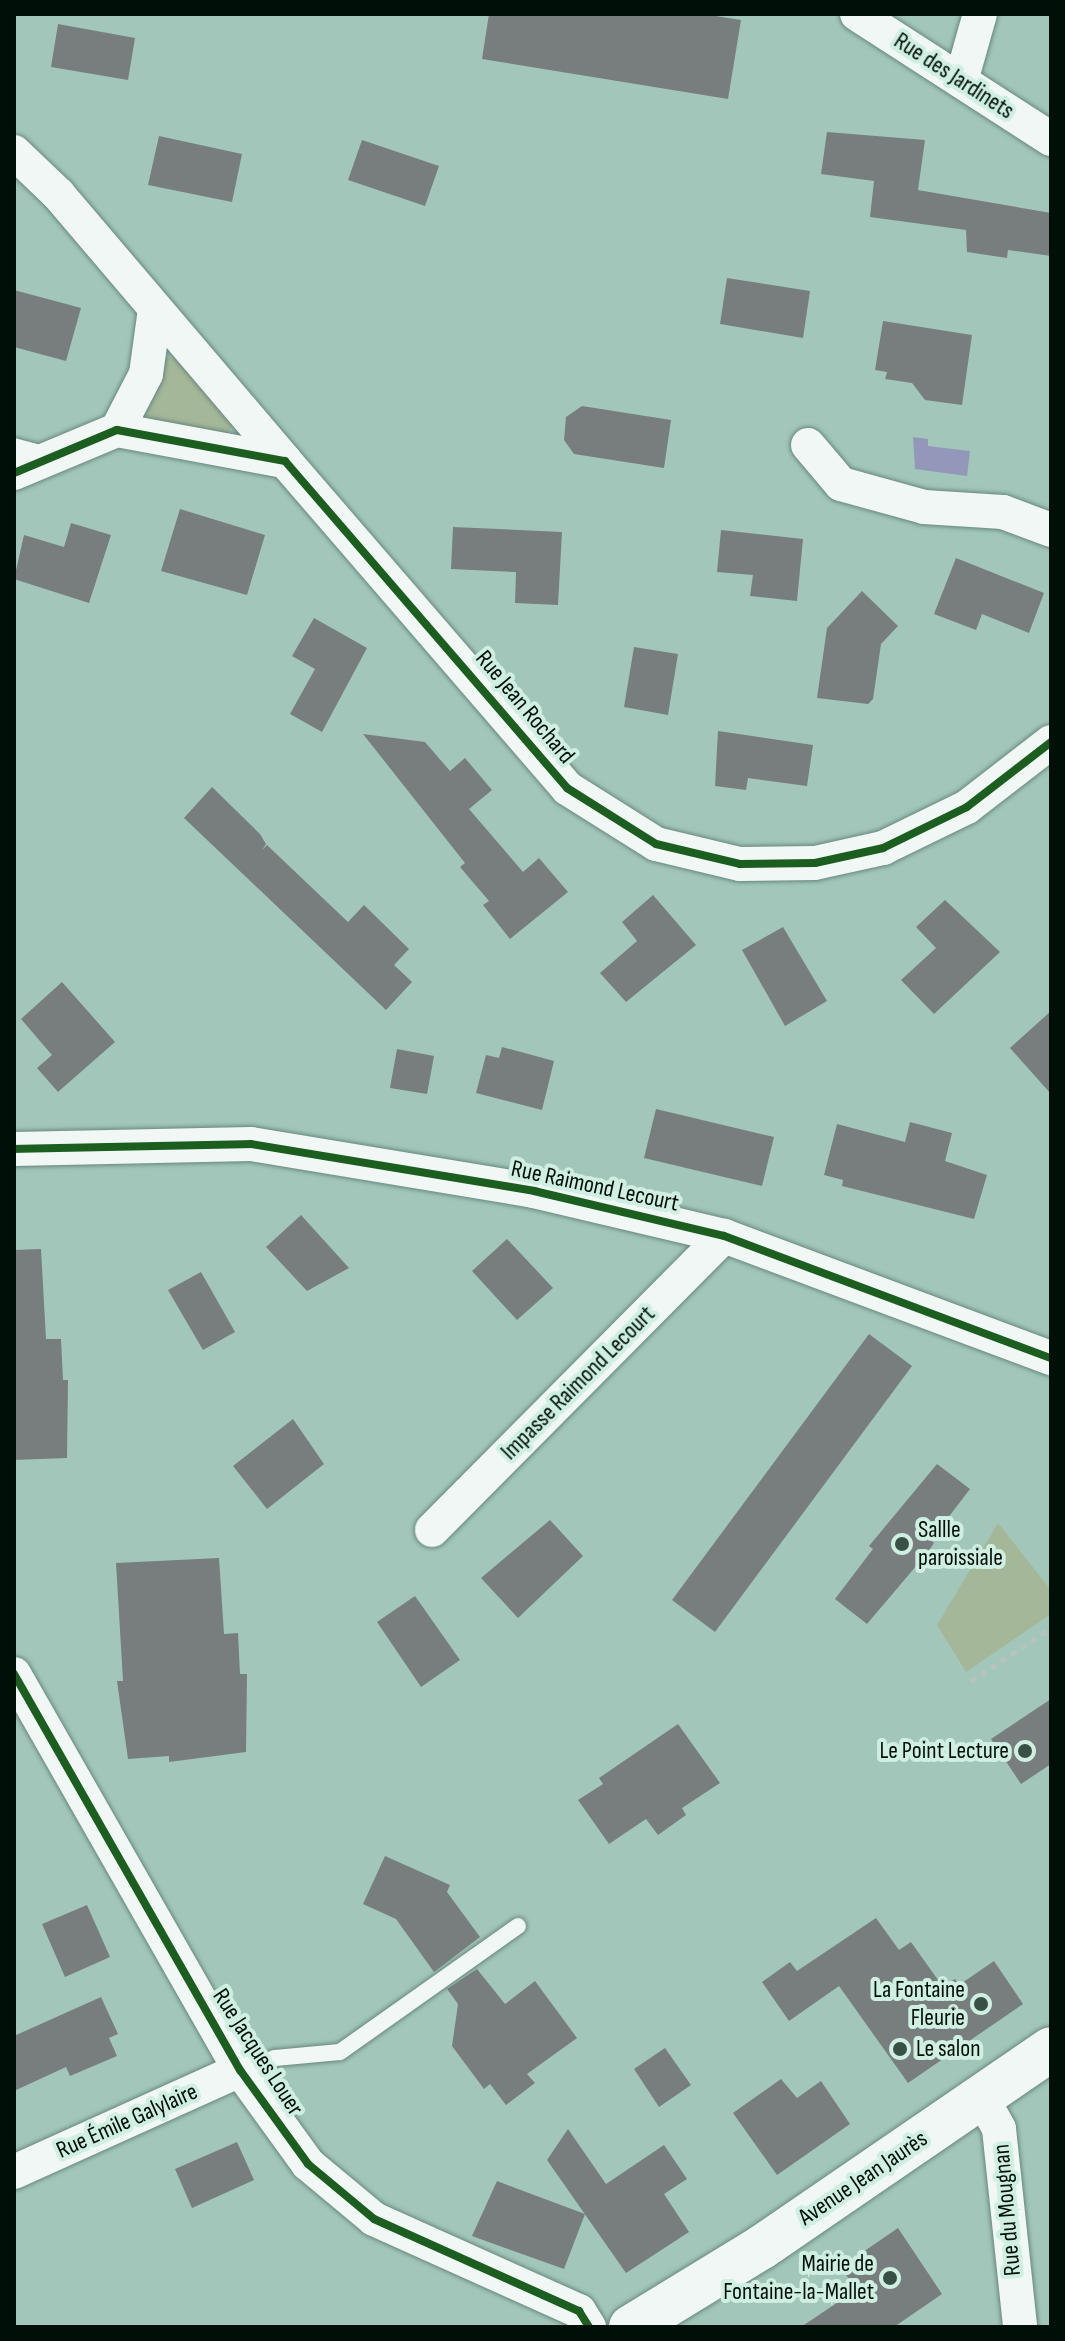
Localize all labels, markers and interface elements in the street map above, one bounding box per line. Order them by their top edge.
street label: Rue des Jardinets [889,26,1019,126]
street label: Rue Jean Rochard [469,645,581,769]
street label: Rue Raimond Lecourt [508,1154,682,1218]
street label: Impasse Raimond Lecourt [495,1300,661,1466]
place label: Sallle paroissiale [918,1516,1003,1572]
marker: Sallle paroissiale [893,1535,911,1553]
place label: Le Point Lecture [880,1737,1009,1765]
marker: Le Point Lecture [1016,1742,1034,1760]
place label: La Fontaine Fleurie [873,1976,965,2032]
street label: Rue Jacques Louer [206,1983,310,2121]
marker: La Fontaine Fleurie [972,1995,990,2013]
place label: Le salon [916,2035,981,2063]
marker: Le salon [891,2040,909,2058]
street label: Rue Émile Galylaire [52,2077,202,2165]
street label: Avenue Jean Jaurès [793,2124,933,2232]
street label: Rue du Mougnan [987,2143,1027,2277]
place label: Mairie de Fontaine-la-Mallet [723,2250,874,2306]
marker: Mairie de Fontaine-la-Mallet [881,2269,899,2287]

